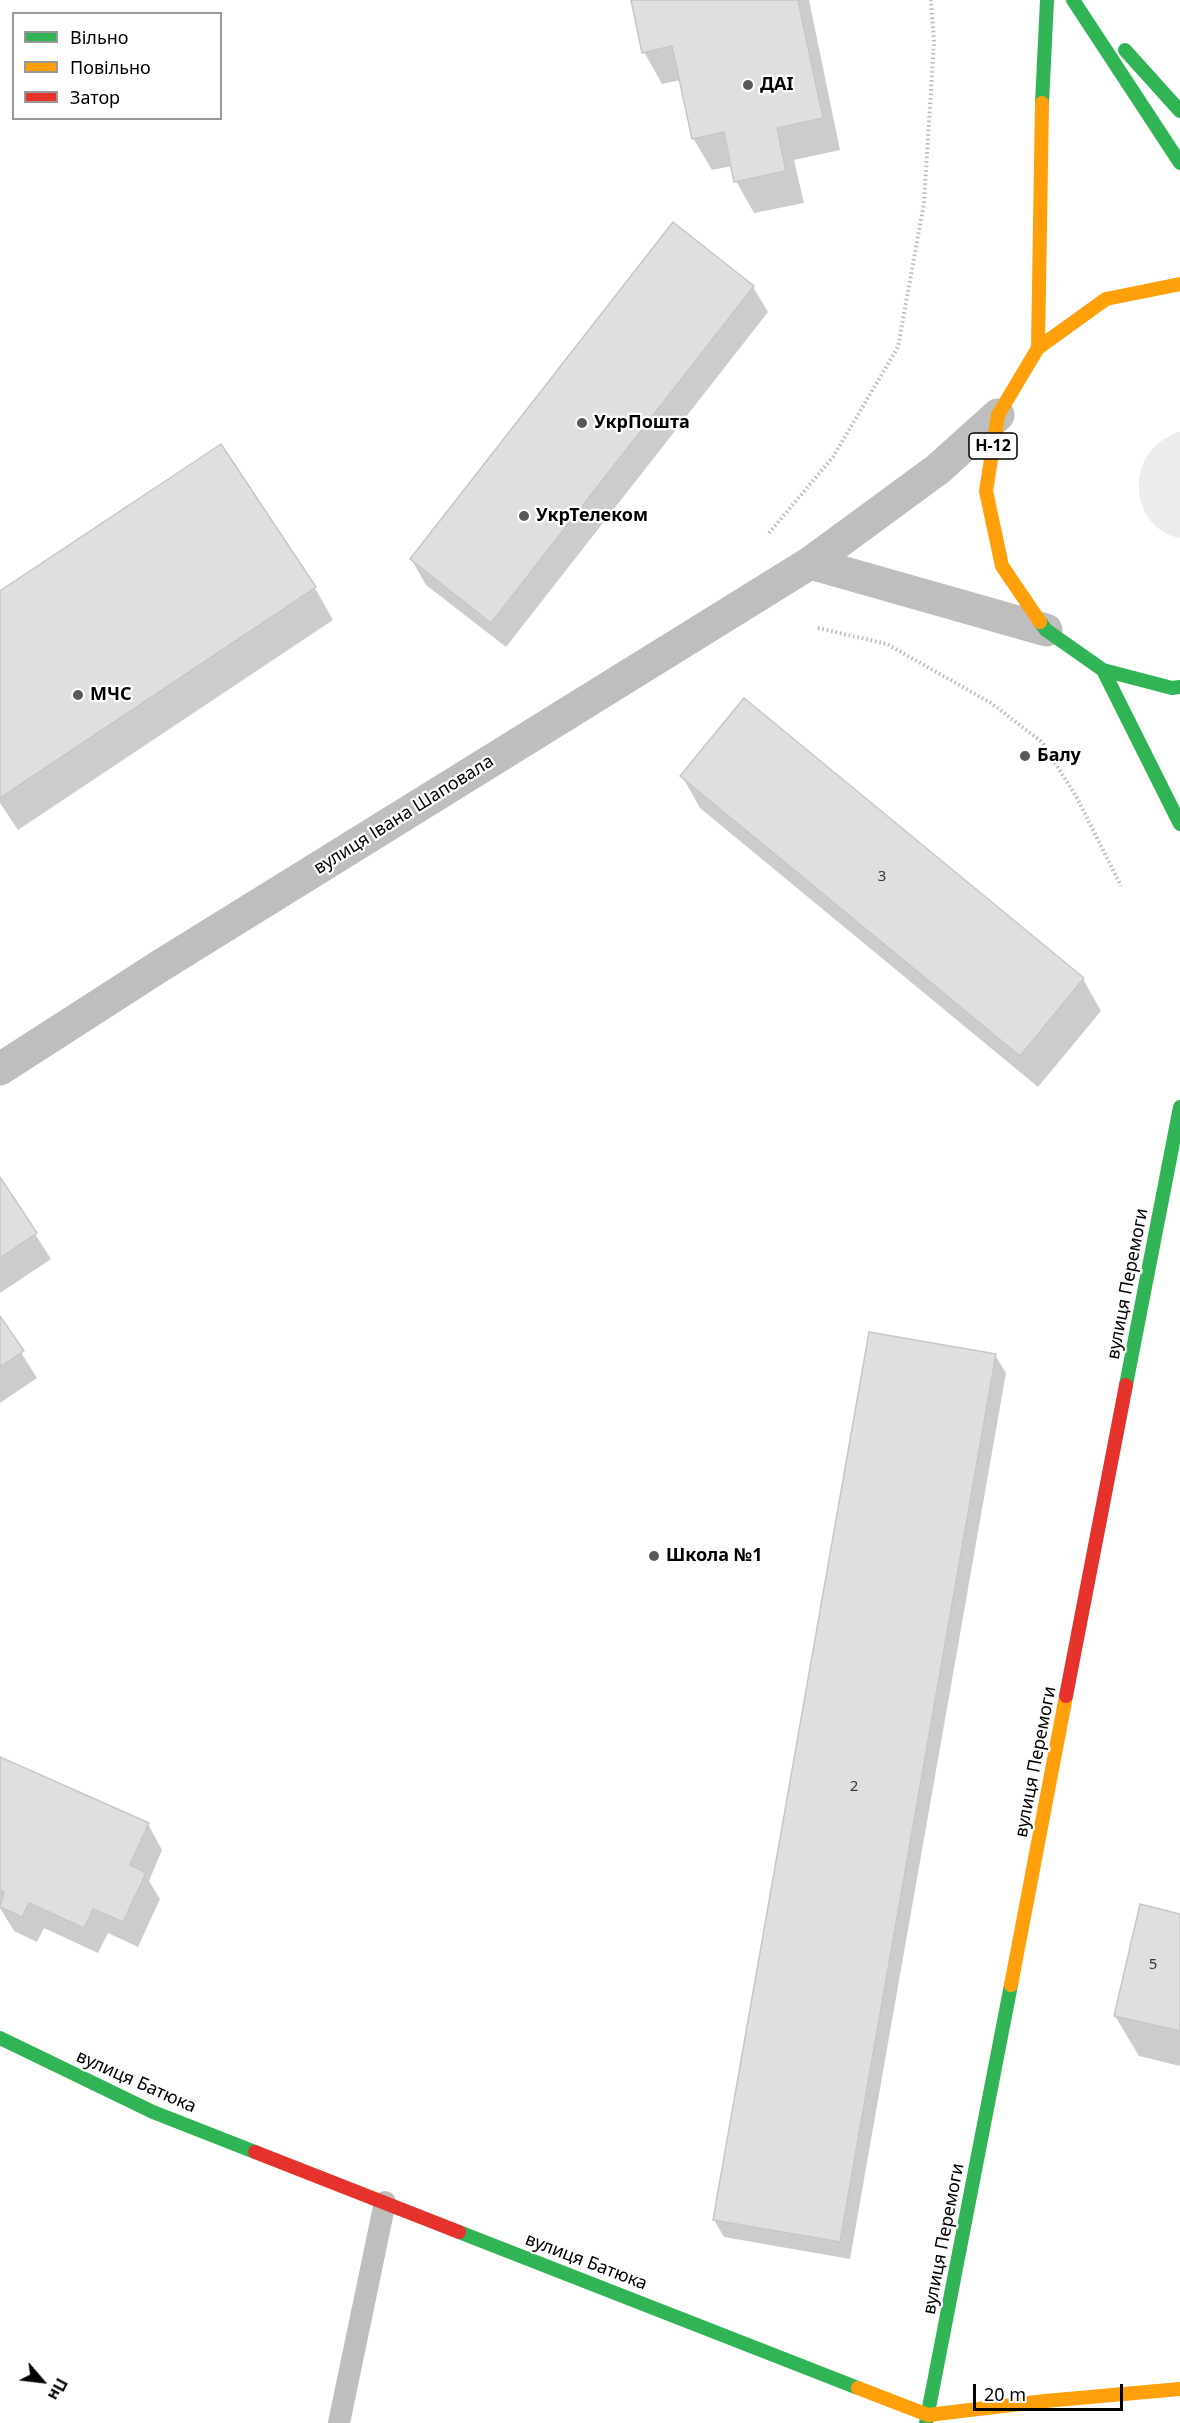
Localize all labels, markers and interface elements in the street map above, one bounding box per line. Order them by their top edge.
legend [12,12,222,120]
text: Вільно [70,25,128,49]
text: Повільно [70,55,151,79]
place label: ДАI [760,74,793,96]
marker: ДАI [741,78,755,92]
text: Затор [70,85,120,109]
place label: УкрПошта [594,412,690,434]
marker: УкрПошта [575,416,589,430]
road number: Н-12 [969,433,1017,459]
place label: УкрТелеком [536,505,648,527]
marker: УкрТелеком [517,509,531,523]
place label: МЧС [90,684,132,706]
marker: МЧС [71,688,85,702]
place label: Балу [1037,745,1081,767]
marker: Балу [1018,749,1032,763]
street label: вулиця Івана Шаповала [310,751,498,879]
house number: 3 [878,868,886,886]
street label: вулиця Перемоги [1103,1207,1153,1361]
place label: Школа №1 [666,1545,763,1567]
marker: Школа №1 [647,1549,661,1563]
street label: вулиця Перемоги [1011,1685,1061,1839]
house number: 2 [850,1778,858,1796]
house number: 5 [1149,1956,1157,1974]
street label: вулиця Батюка [73,2046,199,2118]
street label: вулиця Перемоги [919,2162,969,2316]
street label: вулиця Батюка [522,2229,650,2295]
north arrow [12,2351,72,2411]
scale bar [976,2372,1126,2410]
text: Пн [43,2374,73,2405]
text: 20 m [984,2382,1026,2406]

